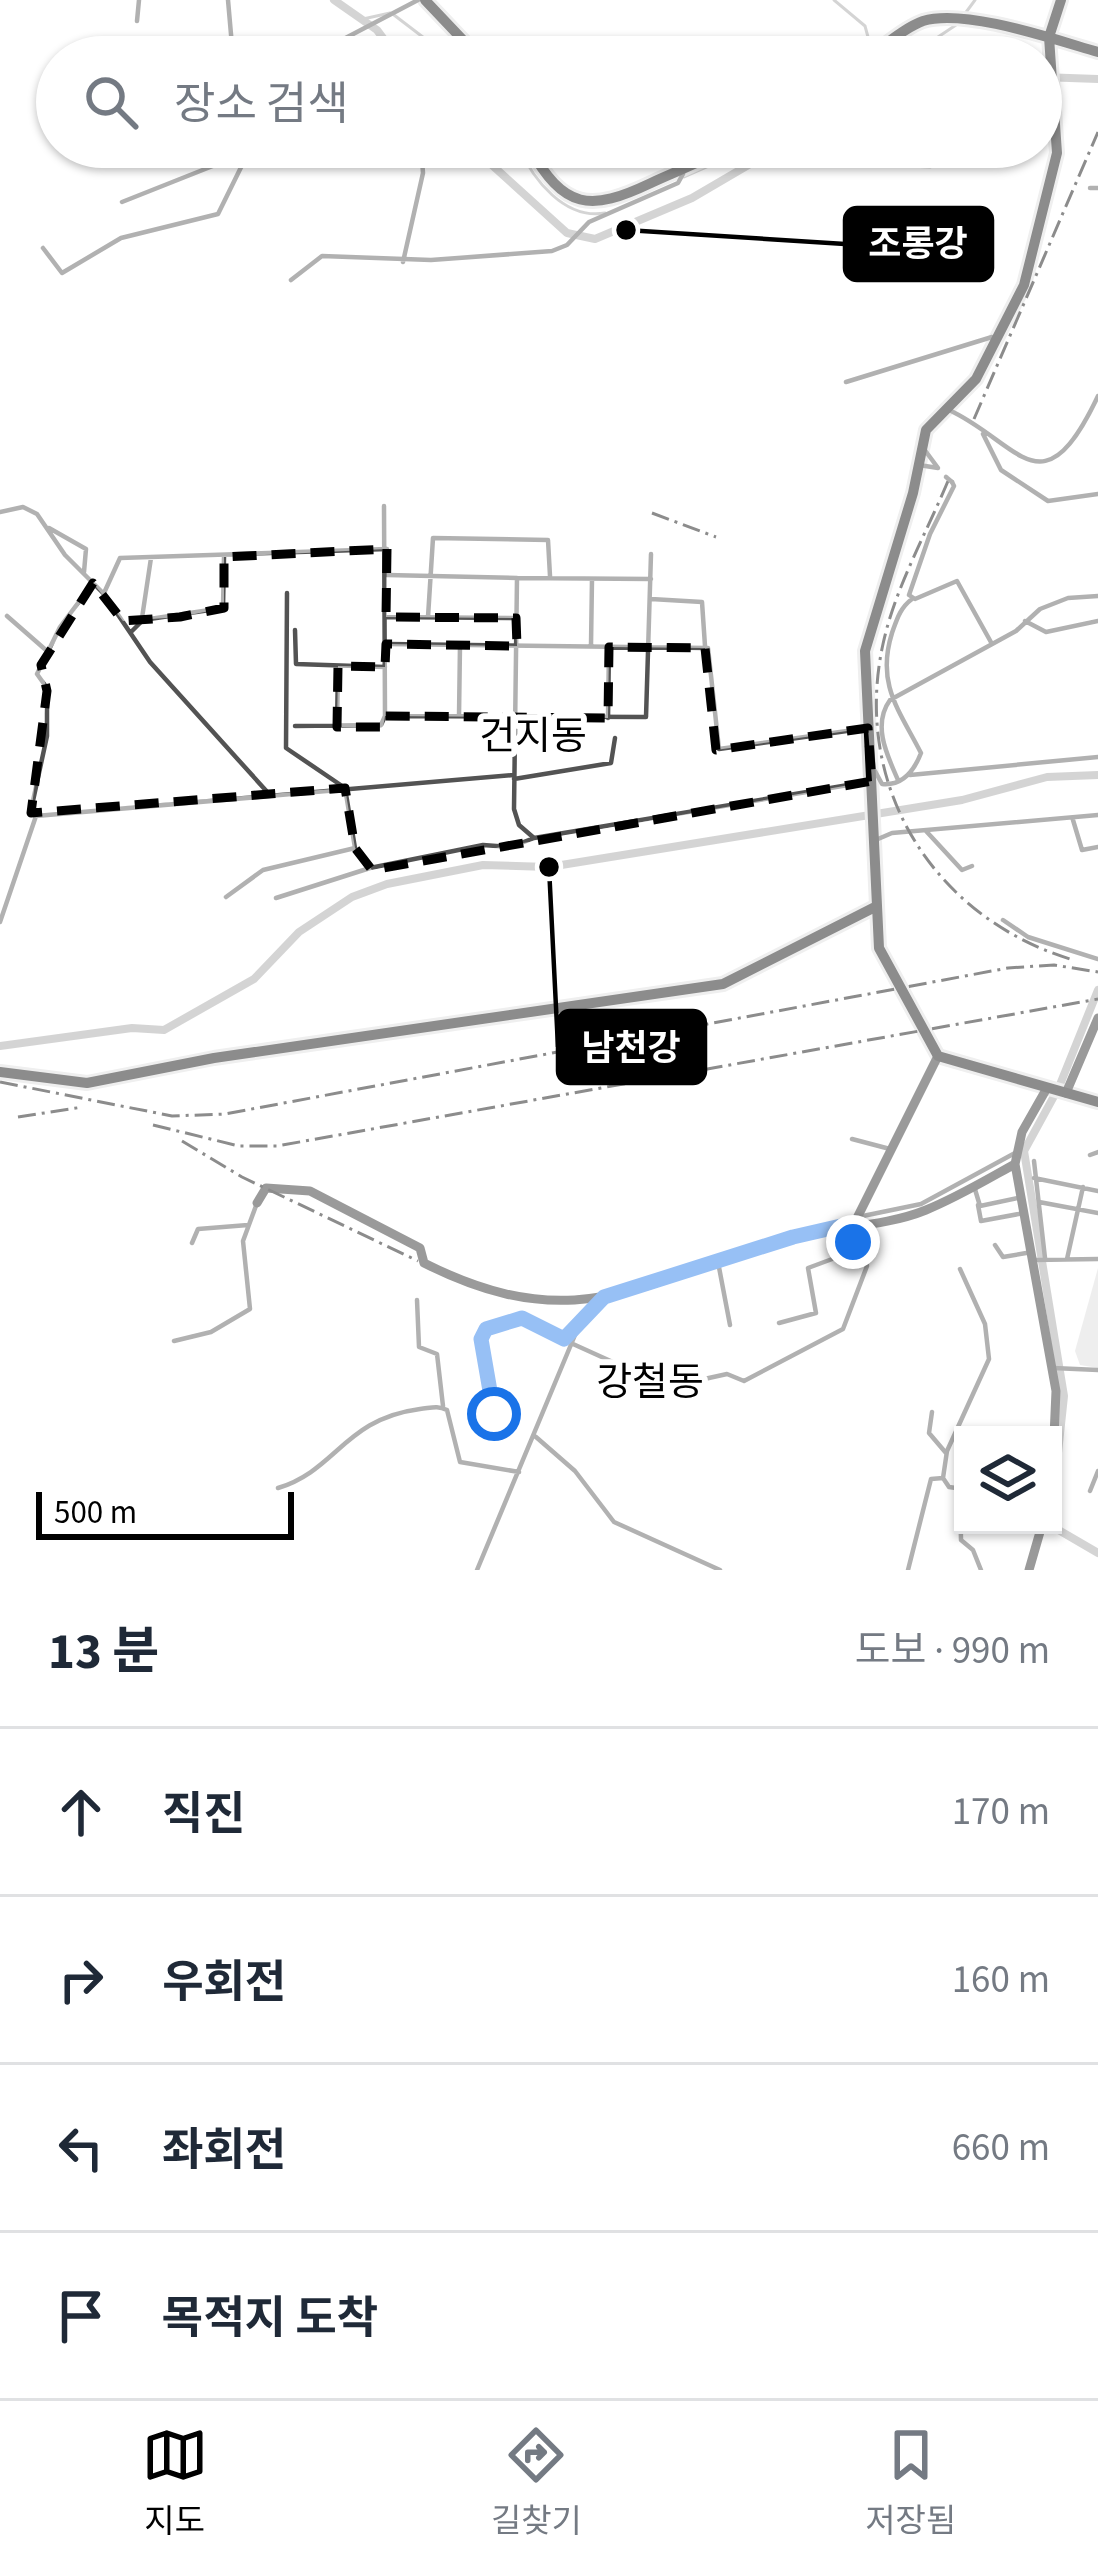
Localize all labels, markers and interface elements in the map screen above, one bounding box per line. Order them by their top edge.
search box [36,36,1062,168]
icon: search [78,69,144,135]
text: 장소 검색 [174,73,349,137]
callout: 조롱강 [845,208,992,280]
text: 조롱강 [868,219,968,270]
district label: 건지동 [479,709,587,765]
callout: 남천강 [558,1011,705,1083]
text: 남천강 [581,1023,681,1074]
route end [826,1215,880,1269]
district label: 강철동 [596,1355,704,1411]
route start [467,1387,521,1441]
map controls [954,1426,1062,1534]
button: layers [954,1426,1062,1534]
scale bar [36,1486,294,1539]
text: 500 m [54,1489,137,1536]
text: 13 분 [48,1616,159,1688]
text: 도보 · 990 m [855,1623,1050,1679]
icon: ahead [48,1779,114,1845]
text: 직진 [162,1783,245,1847]
text: 170 m [952,1784,1050,1840]
icon: right [48,1947,114,2013]
text: 우회전 [162,1951,286,2015]
text: 160 m [952,1952,1050,2008]
icon: left [48,2115,114,2181]
text: 좌회전 [162,2119,286,2183]
text: 660 m [952,2120,1050,2176]
icon: arrive [48,2283,114,2349]
text: 목적지 도착 [162,2287,378,2351]
tab: 지도 [142,2422,208,2545]
tab: 길찾기 [491,2422,582,2545]
tab: 저장됨 [865,2422,956,2545]

